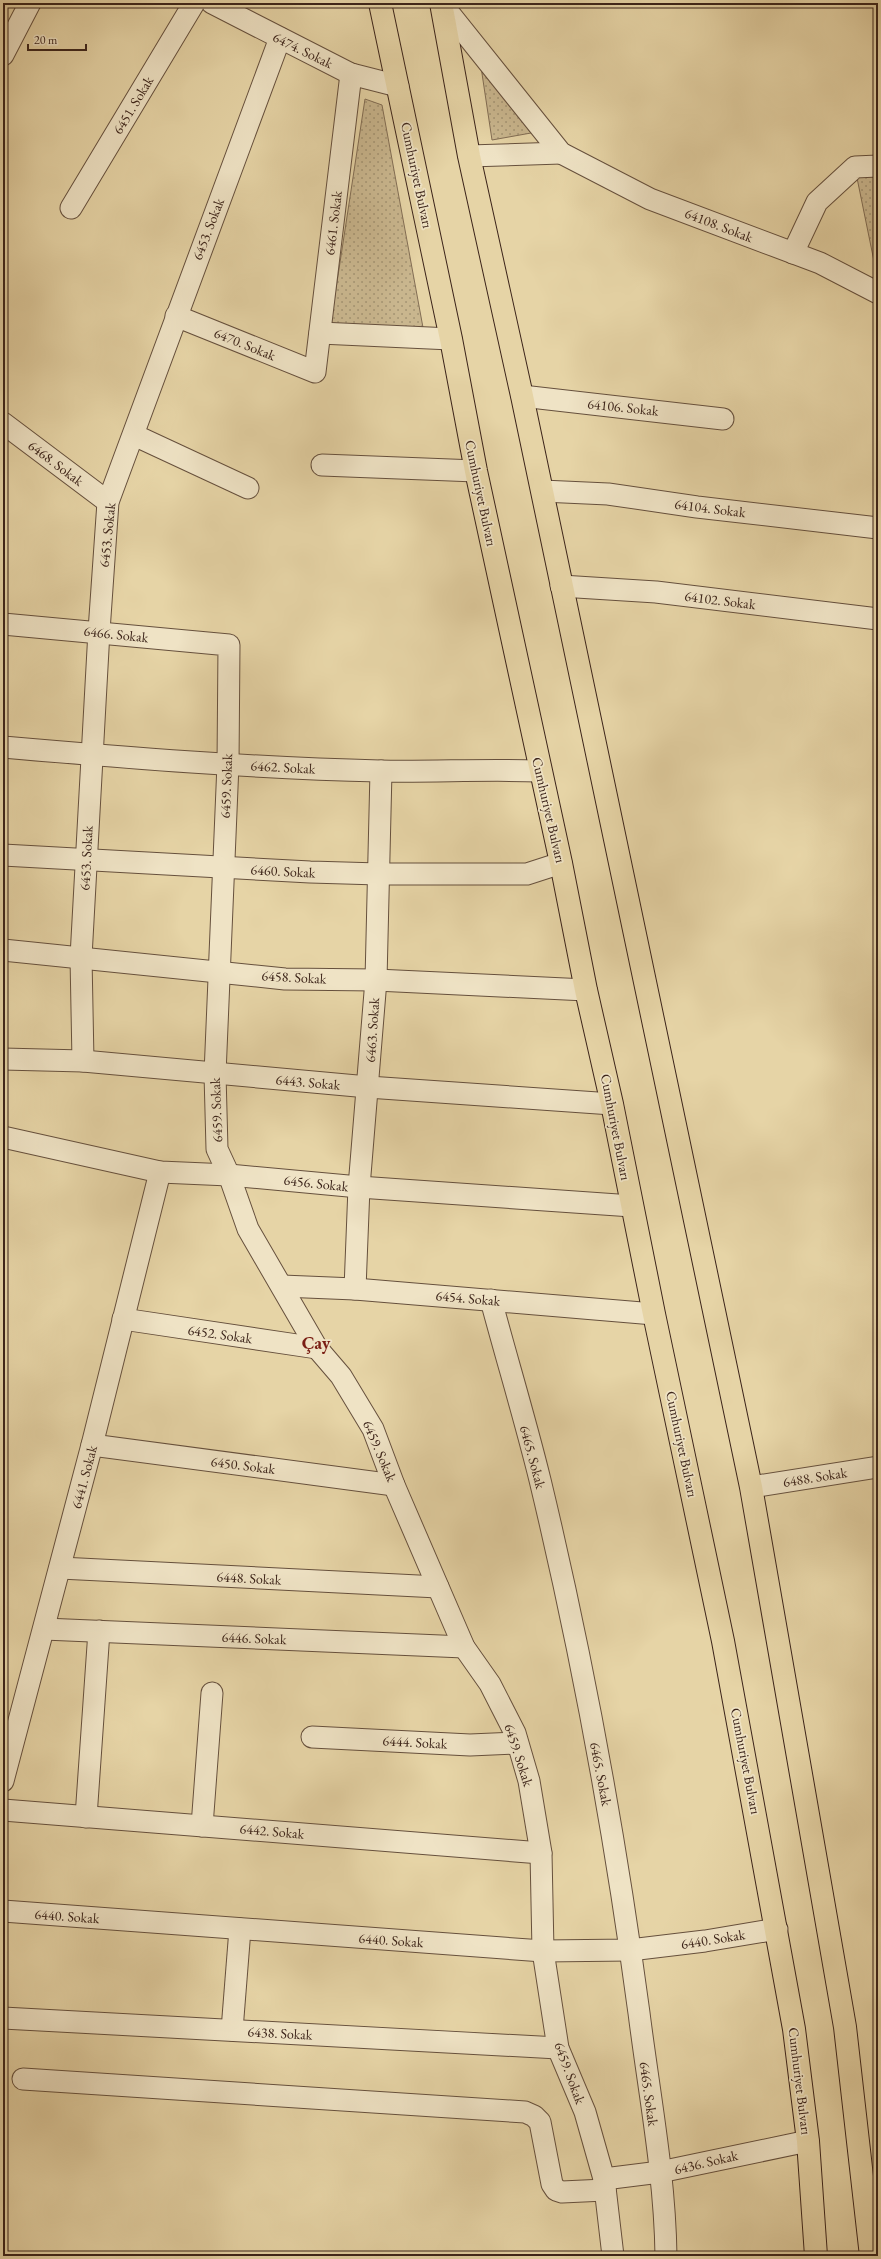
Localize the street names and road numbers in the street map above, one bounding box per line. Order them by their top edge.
street label: 6474. Sokak [270,28,336,72]
street label: 6451. Sokak [109,72,158,137]
street label: Cumhuriyet Bulvarı [397,120,437,230]
street label: 6461. Sokak [320,189,346,256]
street label: 6453. Sokak [188,195,228,263]
street label: 64108. Sokak [682,204,756,246]
street label: 6470. Sokak [212,324,279,365]
street label: 64106. Sokak [586,394,660,420]
street label: 6468. Sokak [25,436,88,490]
street label: Cumhuriyet Bulvarı [461,438,501,548]
street label: 64104. Sokak [673,495,747,521]
street label: 6453. Sokak [95,501,119,568]
street label: 64102. Sokak [683,587,757,613]
street label: 6466. Sokak [83,622,150,646]
street label: 6459. Sokak [216,753,236,819]
street label: Cumhuriyet Bulvarı [528,755,570,865]
street label: 6462. Sokak [250,756,316,778]
street label: 6453. Sokak [75,825,97,891]
street label: 6460. Sokak [250,860,316,882]
street label: 6458. Sokak [261,966,327,988]
street label: 6463. Sokak [361,997,383,1063]
street label: 6443. Sokak [275,1070,342,1094]
street label: Cumhuriyet Bulvarı [597,1072,635,1182]
street label: 6459. Sokak [206,1077,226,1143]
street label: 6456. Sokak [283,1171,350,1195]
street label: 6454. Sokak [435,1286,502,1310]
street label: 6452. Sokak [187,1321,254,1347]
street label: Cumhuriyet Bulvarı [662,1389,702,1499]
street label: 6459. Sokak [359,1418,401,1485]
street label: 6465. Sokak [516,1423,550,1491]
street label: 6441. Sokak [67,1443,101,1511]
street label: 6450. Sokak [210,1452,277,1478]
street label: 6488. Sokak [782,1463,849,1491]
street label: 6448. Sokak [216,1567,282,1589]
street label: 6446. Sokak [221,1628,287,1648]
street label: Cumhuriyet Bulvarı [727,1706,765,1816]
street label: 6459. Sokak [500,1721,538,1789]
street label: 6444. Sokak [382,1731,448,1753]
street label: 6465. Sokak [586,1740,616,1808]
street label: 6442. Sokak [239,1819,306,1843]
street label: 6440. Sokak [34,1905,100,1927]
street label: 6440. Sokak [680,1925,747,1953]
street label: 6440. Sokak [358,1929,424,1951]
street label: 6438. Sokak [247,2022,313,2044]
street label: Cumhuriyet Bulvarı [784,2026,816,2136]
street label: 6459. Sokak [550,2039,590,2107]
street label: 6465. Sokak [636,2061,662,2128]
street label: 6436. Sokak [672,2146,740,2178]

